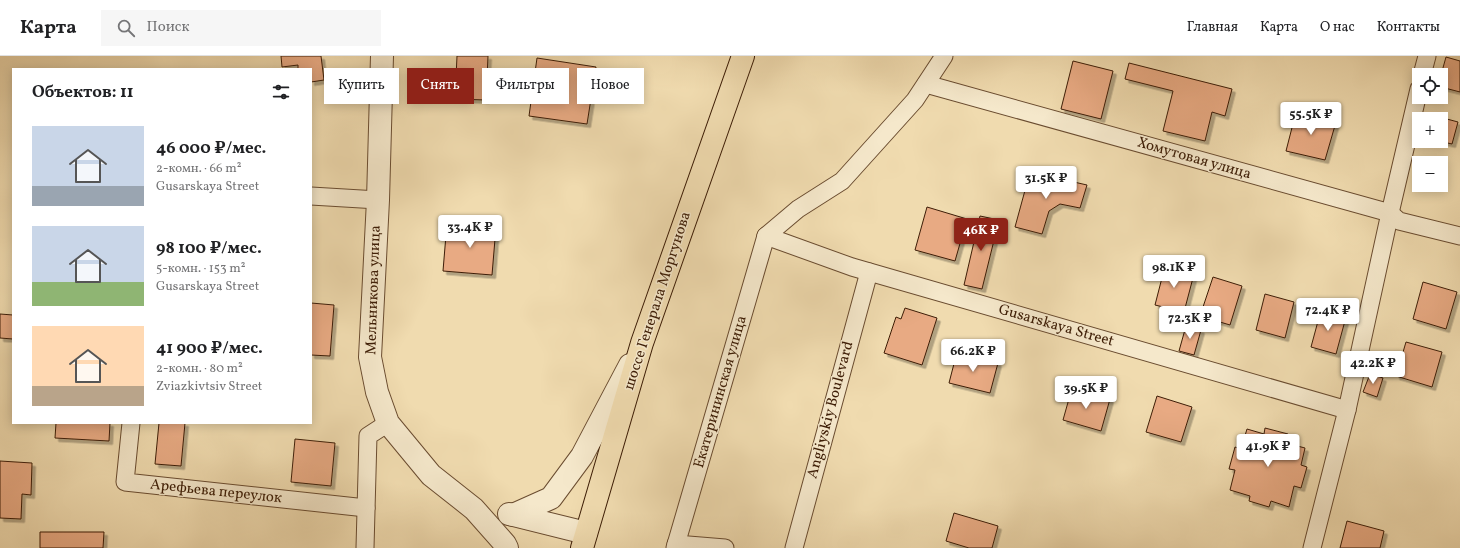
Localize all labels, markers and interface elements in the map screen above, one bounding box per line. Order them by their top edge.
search box [101,10,381,46]
text: Карта [20,15,77,41]
icon: search [115,17,137,39]
text: Поиск [147,17,190,38]
text: Главная [1187,18,1238,37]
text: Карта [1260,18,1298,37]
text: О нас [1320,18,1355,37]
text: Контакты [1377,18,1440,37]
chip: Купить [324,68,399,104]
chip: Снять [407,68,474,104]
chip: Фильтры [482,68,569,104]
chip: Новое [577,68,644,104]
map controls [1412,68,1448,192]
button: locate [1412,68,1448,104]
text: Объектов: 11 [32,81,134,104]
icon: filters [270,81,292,103]
pin: 55.5K ₽ [1274,102,1348,136]
text: 55.5K ₽ [1289,106,1333,124]
button: + [1412,112,1448,148]
street label: Хомутовая улица [1134,133,1254,185]
text: 46 000 ₽/мес. [156,137,266,160]
icon: home [64,142,112,190]
button: − [1412,156,1448,192]
text: 2-комн. · 66 m² [156,160,242,178]
pin: 31.5K ₽ [1009,166,1083,200]
text: 31.5K ₽ [1025,170,1067,188]
text: Gusarskaya Street [156,178,259,196]
street label: шоссе Генерала Моргунова [619,209,697,393]
pin: 33.4K ₽ [433,215,507,249]
pin: 46K ₽ [953,218,1009,252]
text: 33.4K ₽ [447,219,493,237]
text: 46K ₽ [963,222,999,240]
street label: Мельникова улица [361,225,387,355]
text: 98 100 ₽/мес. [156,237,262,260]
icon: home [64,242,112,290]
pin: 98.1K ₽ [1137,255,1211,289]
text: 98.1K ₽ [1152,259,1196,277]
text: 5-комн. · 153 m² [156,260,246,278]
text: Gusarskaya Street [156,278,259,296]
pin: 72.4K ₽ [1291,298,1365,332]
street label: Gusarskaya Street [996,299,1116,353]
text: 72.4K ₽ [1305,302,1351,320]
pin: 72.3K ₽ [1153,306,1227,340]
text: 72.3K ₽ [1168,310,1212,328]
street label: Екатерининская улица [689,313,753,471]
text: 41 900 ₽/мес. [156,337,263,360]
street label: Angliyskiy Boulevard [803,339,859,481]
pin: 66.2K ₽ [936,339,1010,373]
icon: home [64,342,112,390]
text: 66.2K ₽ [950,343,996,361]
pin: 42.2K ₽ [1336,351,1410,385]
text: 42.2K ₽ [1350,355,1396,373]
text: 2-комн. · 80 m² [156,360,243,378]
pin: 39.5K ₽ [1049,376,1123,410]
text: Zviazkivtsiv Street [156,378,262,396]
text: 39.5K ₽ [1064,380,1108,398]
pin: 41.9K ₽ [1231,434,1305,468]
text: 41.9K ₽ [1246,438,1290,456]
street label: Арефьева переулок [149,475,283,509]

